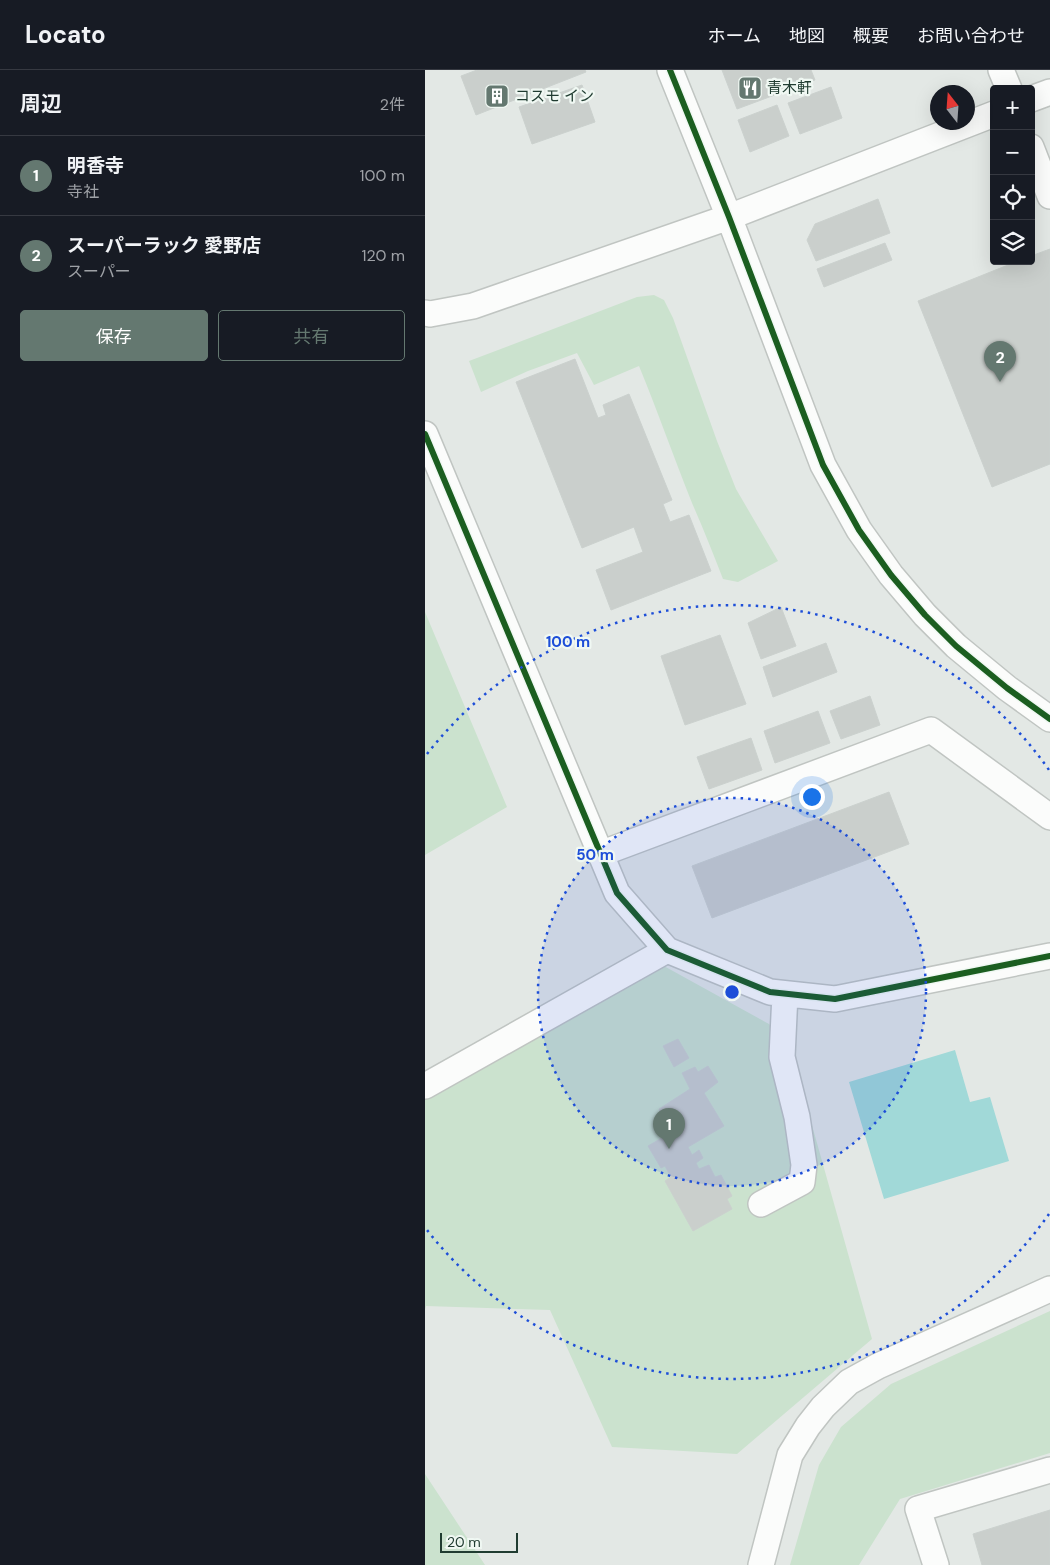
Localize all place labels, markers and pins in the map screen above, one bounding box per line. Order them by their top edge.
restaurant icon: 青木軒 [737,75,763,101]
place label: 青木軒 [767,78,812,98]
building icon: コスモ イン [484,83,510,109]
place label: コスモ イン [515,86,594,106]
pin: 2 [984,341,1016,382]
centre of rings [723,983,741,1001]
pin: 1 [653,1108,685,1149]

